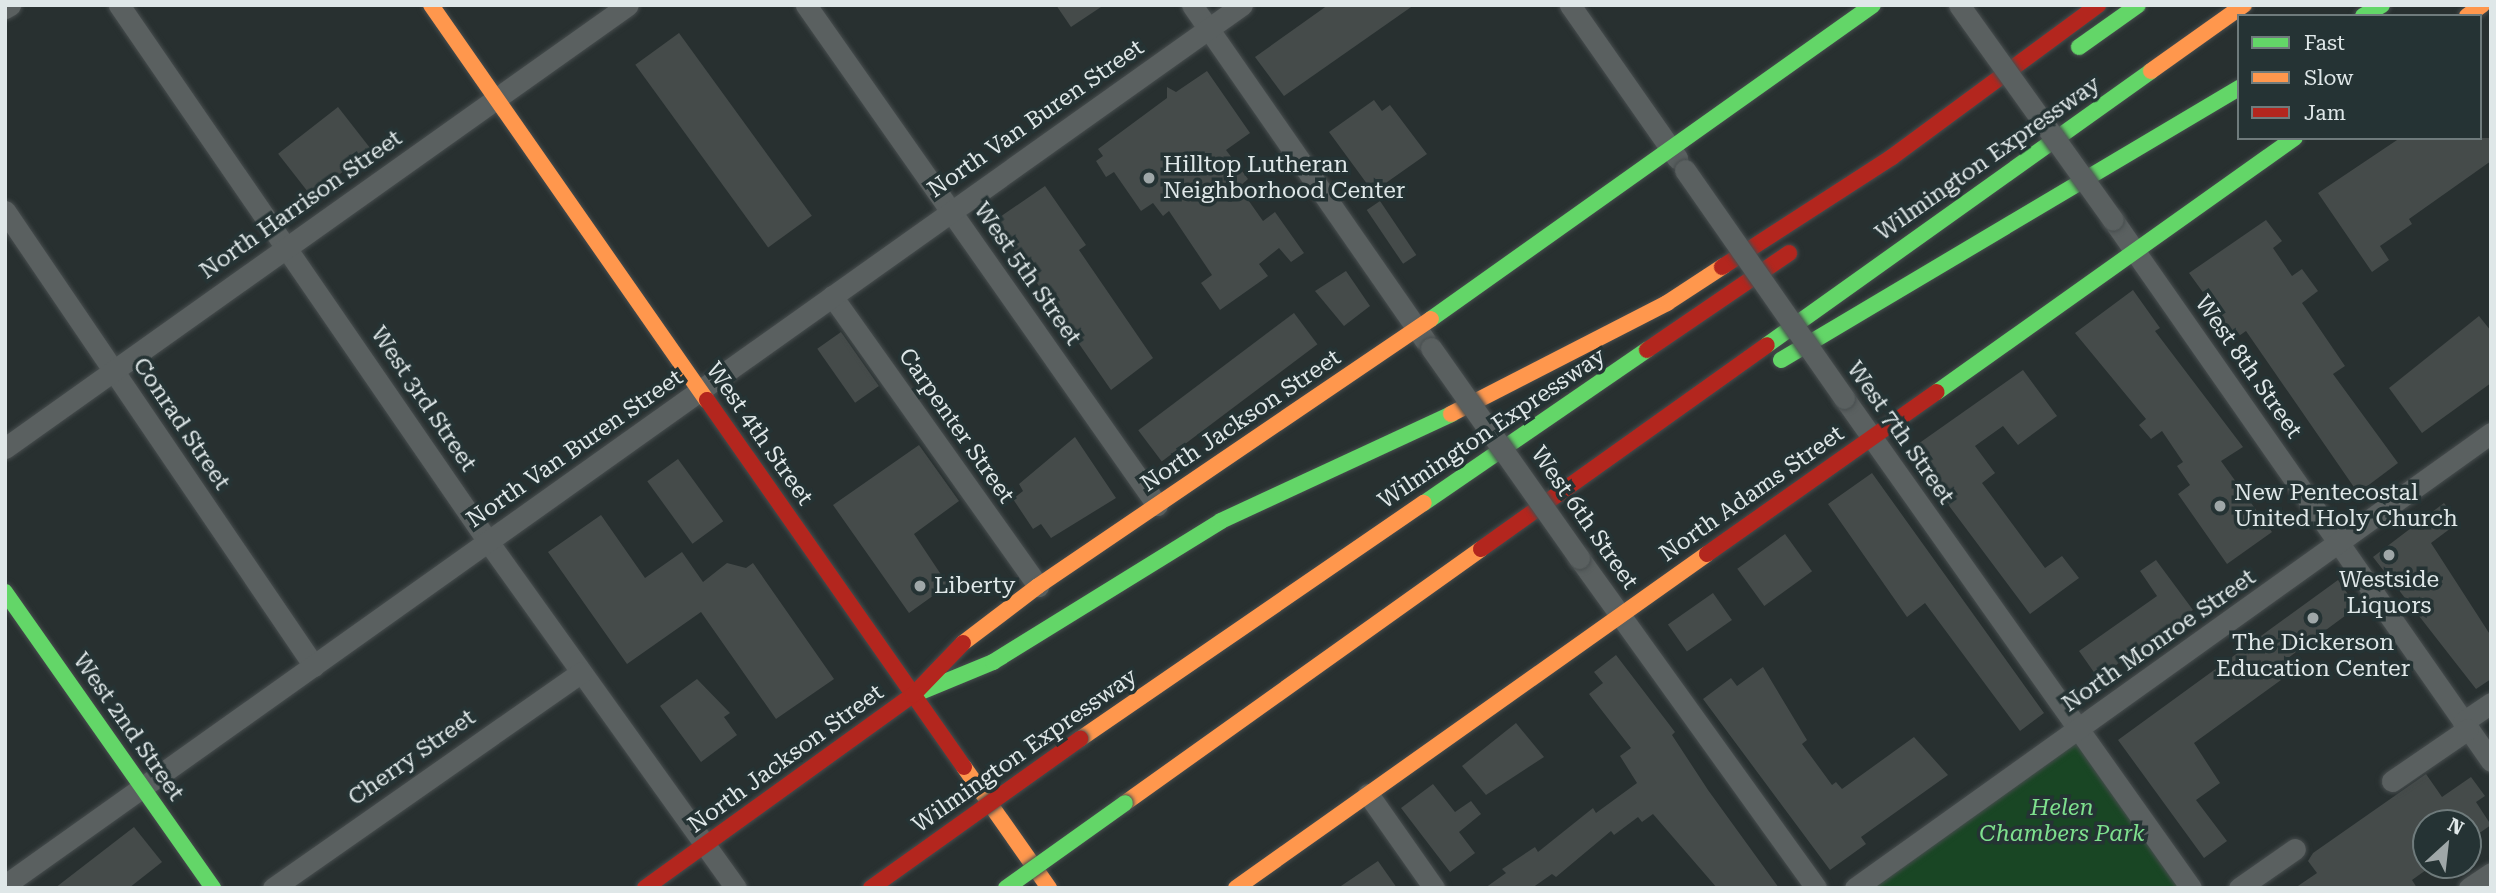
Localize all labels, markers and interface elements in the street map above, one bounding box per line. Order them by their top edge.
legend [2237,14,2482,140]
text: Fast [2304,31,2345,55]
street label: North Van Buren Street [923,34,1149,204]
text: Slow [2304,66,2353,90]
street label: Wilmington Expressway [1870,71,2106,247]
text: Jam [2304,101,2346,125]
street label: North Harrison Street [195,125,407,285]
place label: Hilltop Lutheran Neighborhood Center [1163,151,1405,205]
marker: Hilltop Lutheran Neighborhood Center [1141,170,1157,186]
street label: West 5th Street [967,197,1087,351]
street label: West 8th Street [2188,290,2308,444]
street label: West 3rd Street [364,321,482,477]
street label: Carpenter Street [892,343,1020,509]
street label: Wilmington Expressway [1373,343,1611,515]
street label: North Jackson Street [1136,344,1346,498]
street label: Conrad Street [127,353,235,495]
street label: West 7th Street [1840,356,1960,510]
street label: West 4th Street [699,357,819,511]
street label: North Van Buren Street [462,364,688,534]
street label: North Adams Street [1655,420,1849,568]
street label: West 6th Street [1524,441,1644,595]
place label: New Pentecostal United Holy Church [2234,479,2458,533]
marker: New Pentecostal United Holy Church [2212,498,2228,514]
marker: Westside Liquors [2381,547,2397,563]
street label: North Monroe Street [2057,564,2261,718]
place label: Westside Liquors [2339,566,2439,620]
place label: Liberty [934,572,1015,600]
marker: Liberty [912,578,928,594]
marker: The Dickerson Education Center [2305,610,2321,626]
place label: The Dickerson Education Center [2216,629,2410,683]
street label: West 2nd Street [67,648,189,806]
street label: Wilmington Expressway [907,663,1143,839]
street label: North Jackson Street [683,679,889,839]
street label: Cherry Street [343,704,481,812]
park label: Helen Chambers Park [1979,794,2145,848]
north arrow [2412,809,2482,879]
text: N [2444,813,2468,840]

